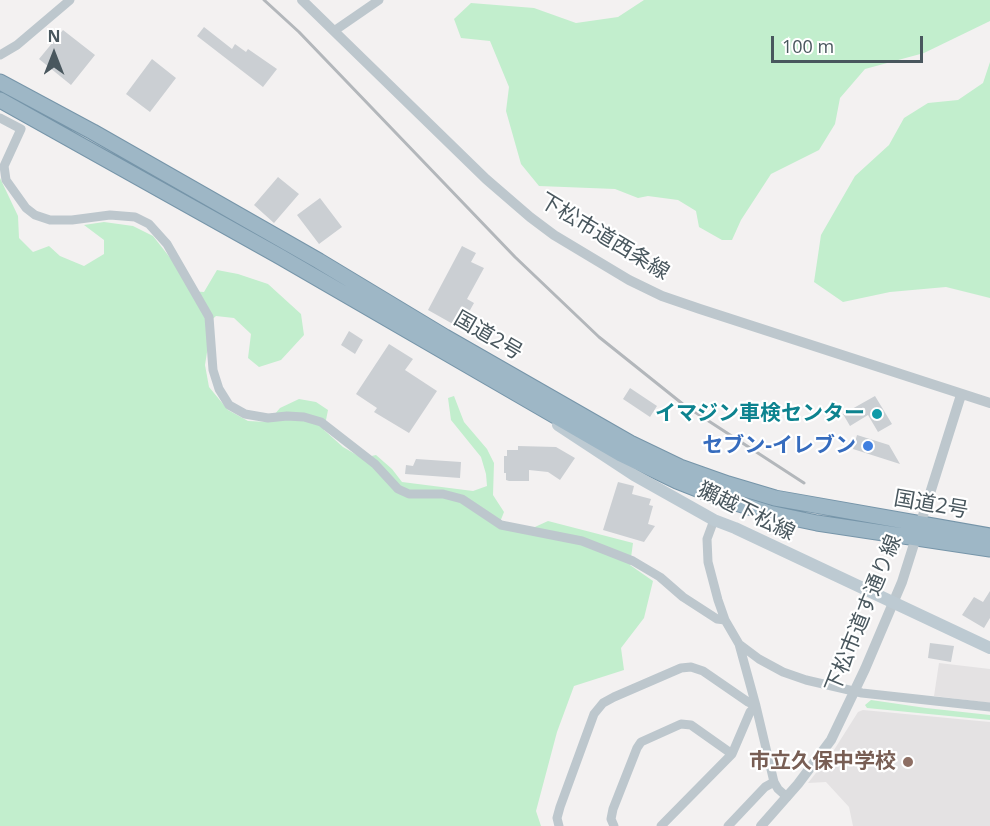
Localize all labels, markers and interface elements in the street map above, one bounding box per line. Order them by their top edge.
north arrow [24,24,84,84]
scale bar [774,24,926,62]
text: N [47,25,61,47]
text: 100 m [782,34,834,58]
street label: 下松市道西条線 [535,188,673,286]
street label: 国道2号 [449,306,527,366]
place label: イマジン車検センター [655,401,865,427]
marker: イマジン車検センター [870,407,884,421]
place label: セブン-イレブン [702,433,856,459]
marker: セブン-イレブン [861,439,875,453]
street label: 獺越下松線 [693,478,799,546]
street label: 国道2号 [892,486,970,524]
street label: 下松市道す通り線 [821,531,907,697]
place label: 市立久保中学校 [749,749,896,775]
marker: 市立久保中学校 [901,755,915,769]

